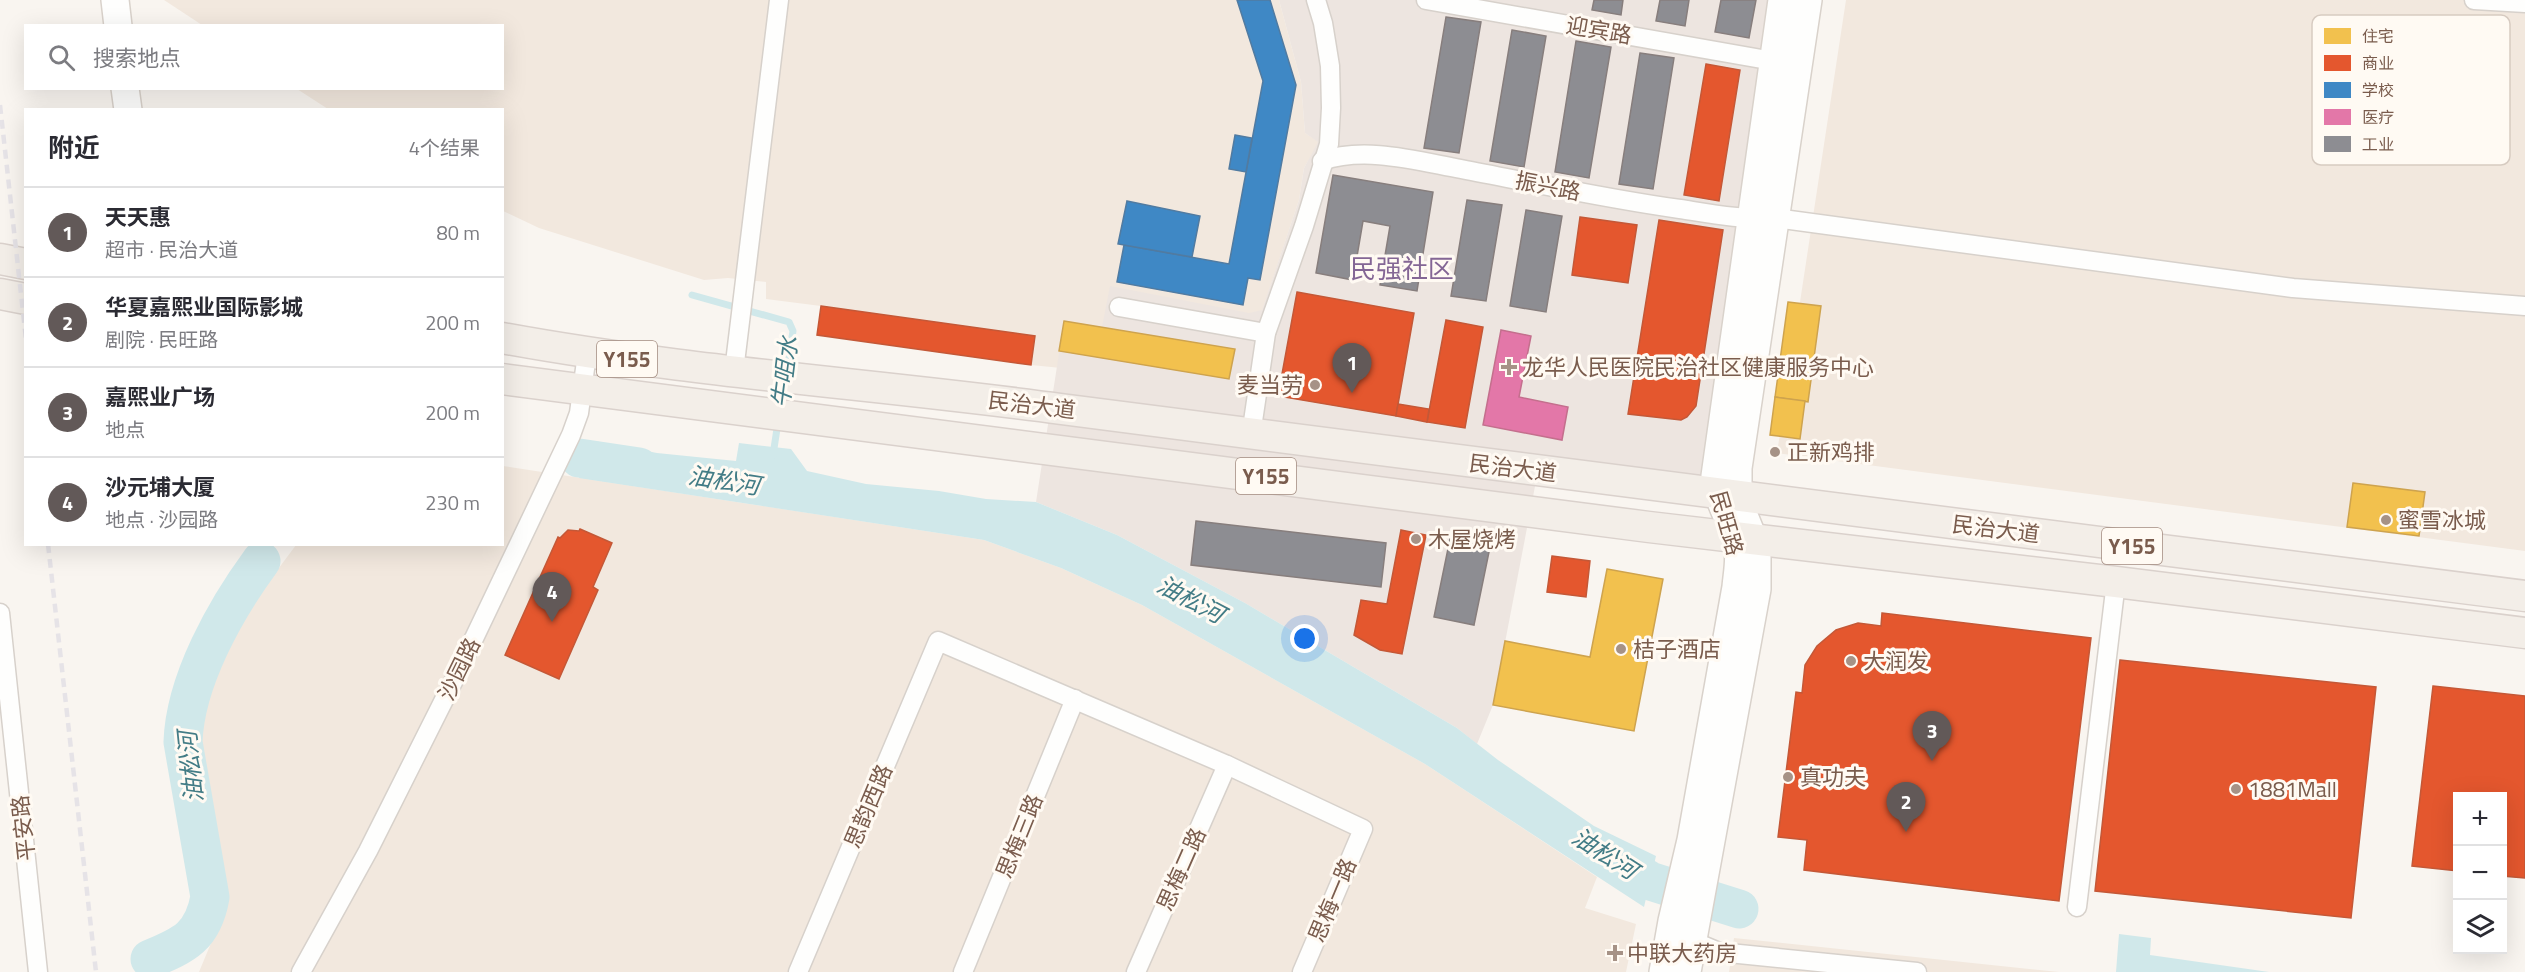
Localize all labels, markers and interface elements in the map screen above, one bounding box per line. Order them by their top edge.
street label: 迎宾路 [1564,8,1634,52]
legend [2312,15,2510,165]
search box [24,24,504,90]
text: 住宅 [2362,24,2394,48]
icon: search [45,41,78,74]
text: 搜索地点 [93,41,181,75]
text: 商业 [2362,51,2394,75]
text: 学校 [2362,78,2394,102]
text: 医疗 [2362,105,2394,129]
text: 附近 [48,128,100,167]
text: 4个结果 [409,132,480,163]
text: 工业 [2362,132,2394,156]
street label: 振兴路 [1512,163,1584,209]
text: 天天惠 [105,200,171,234]
text: 1 [62,217,73,248]
text: 80 m [436,217,480,248]
text: 超市 · 民治大道 [105,234,238,265]
district label: 民强社区 [1350,249,1454,288]
text: 华夏嘉熙业国际影城 [105,290,303,324]
text: 2 [62,307,73,338]
text: 200 m [425,307,480,338]
text: 剧院 · 民旺路 [105,324,218,355]
water label: 牛咀水 [762,333,806,410]
road number: Y155 [597,341,657,377]
pin: 1 [1332,344,1372,393]
place label: 龙华人民医院民治社区健康服务中心 [1522,350,1874,384]
marker: 龙华人民医院民治社区健康服务中心 [1500,358,1518,376]
place label: 麦当劳 [1237,368,1303,402]
marker: 麦当劳 [1308,378,1322,392]
text: 嘉熙业广场 [105,380,215,414]
street label: 民治大道 [986,383,1078,427]
text: 3 [62,397,73,428]
text: 200 m [425,397,480,428]
text: 地点 [105,414,145,445]
place label: 正新鸡排 [1787,435,1875,469]
marker: 正新鸡排 [1768,445,1782,459]
street label: 民治大道 [1467,446,1559,490]
water label: 油松河 [686,457,766,504]
road number: Y155 [1236,458,1296,494]
text: 沙元埔大厦 [105,470,215,504]
text: 4 [62,487,73,518]
text: 230 m [425,487,480,518]
street label: 民旺路 [1702,487,1752,559]
place label: 蜜雪冰城 [2398,503,2486,537]
text: 地点 · 沙园路 [105,504,218,535]
street label: 民治大道 [1950,507,2042,551]
marker: 蜜雪冰城 [2379,513,2393,527]
place label: 木屋烧烤 [1428,522,1516,556]
road number: Y155 [2102,528,2162,564]
marker: 木屋烧烤 [1409,532,1423,546]
water label: 油松河 [1151,566,1235,634]
pin: 4 [532,572,572,622]
your location [1290,624,1319,653]
street label: 沙园路 [429,632,489,706]
place label: 桔子酒店 [1633,632,1721,666]
marker: 桔子酒店 [1614,642,1628,656]
place label: 大润发 [1863,644,1929,678]
marker: 大润发 [1844,654,1858,668]
pin: 3 [1912,712,1952,761]
water label: 油松河 [168,725,212,805]
street label: 思韵西路 [835,759,901,853]
place label: 真功夫 [1800,760,1866,794]
marker: 真功夫 [1781,770,1795,784]
place label: 1881Mall [2248,772,2337,806]
pin: 2 [1886,782,1926,832]
marker: 1881Mall [2229,782,2243,796]
street label: 思梅三路 [987,789,1051,883]
map controls [2453,792,2507,954]
button: + [2453,792,2507,846]
street label: 平安路 [3,793,43,863]
water label: 油松河 [1565,818,1648,890]
street label: 思梅二路 [1148,822,1214,916]
button: − [2453,846,2507,900]
street label: 思梅一路 [1299,853,1365,947]
button: layers [2453,900,2507,954]
place label: 中联大药房 [1627,936,1737,970]
marker: 中联大药房 [1608,946,1622,960]

